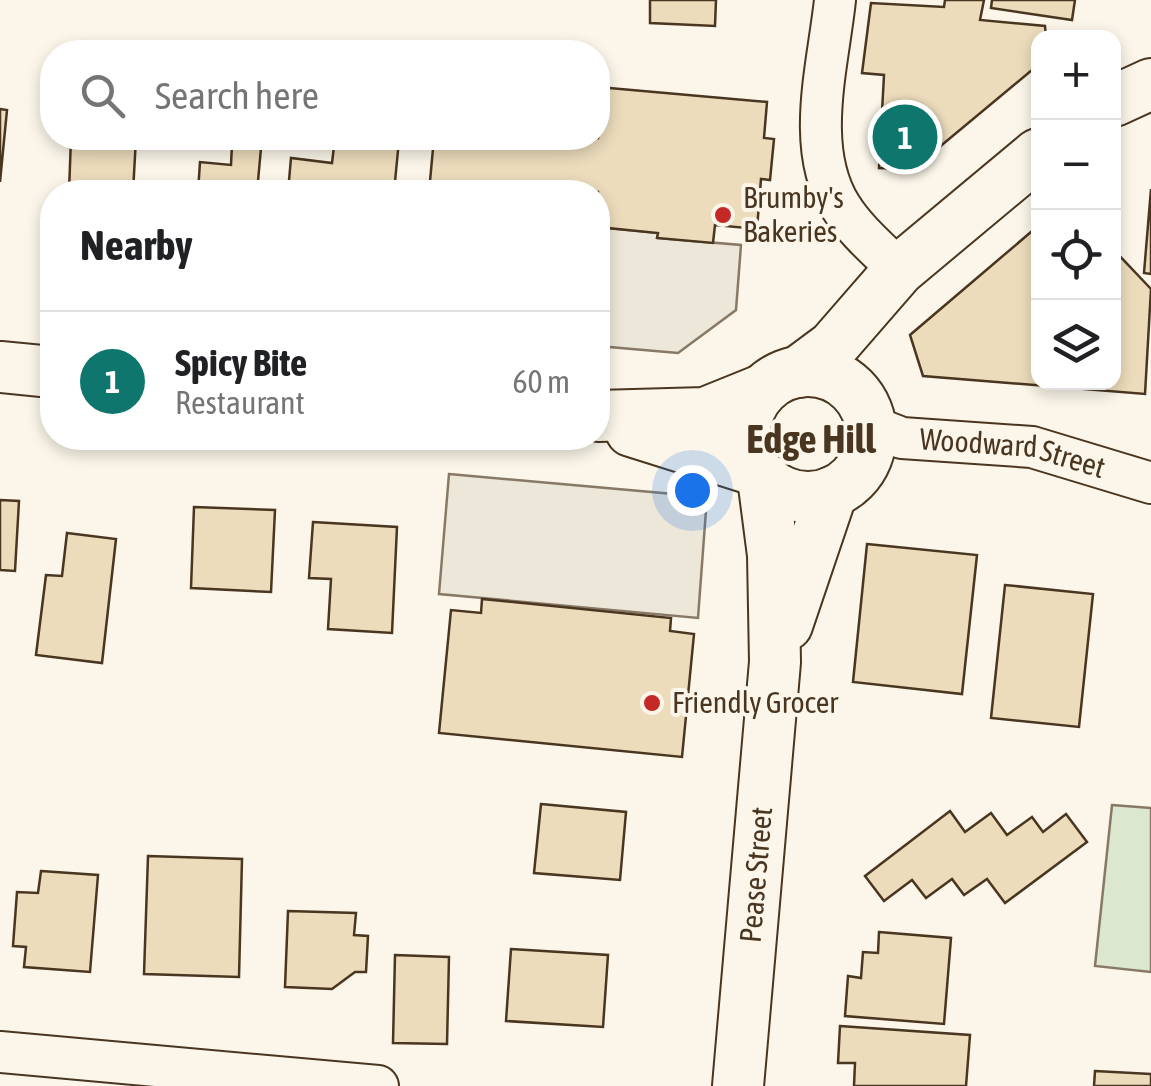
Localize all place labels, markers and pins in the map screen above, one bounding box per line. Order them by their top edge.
pin: 1 [872,100,938,174]
place label: Brumby's Bakeries [743,180,844,248]
marker: Brumby's Bakeries [712,204,734,226]
place label: Friendly Grocer [672,685,839,719]
marker: Friendly Grocer [641,692,663,714]

